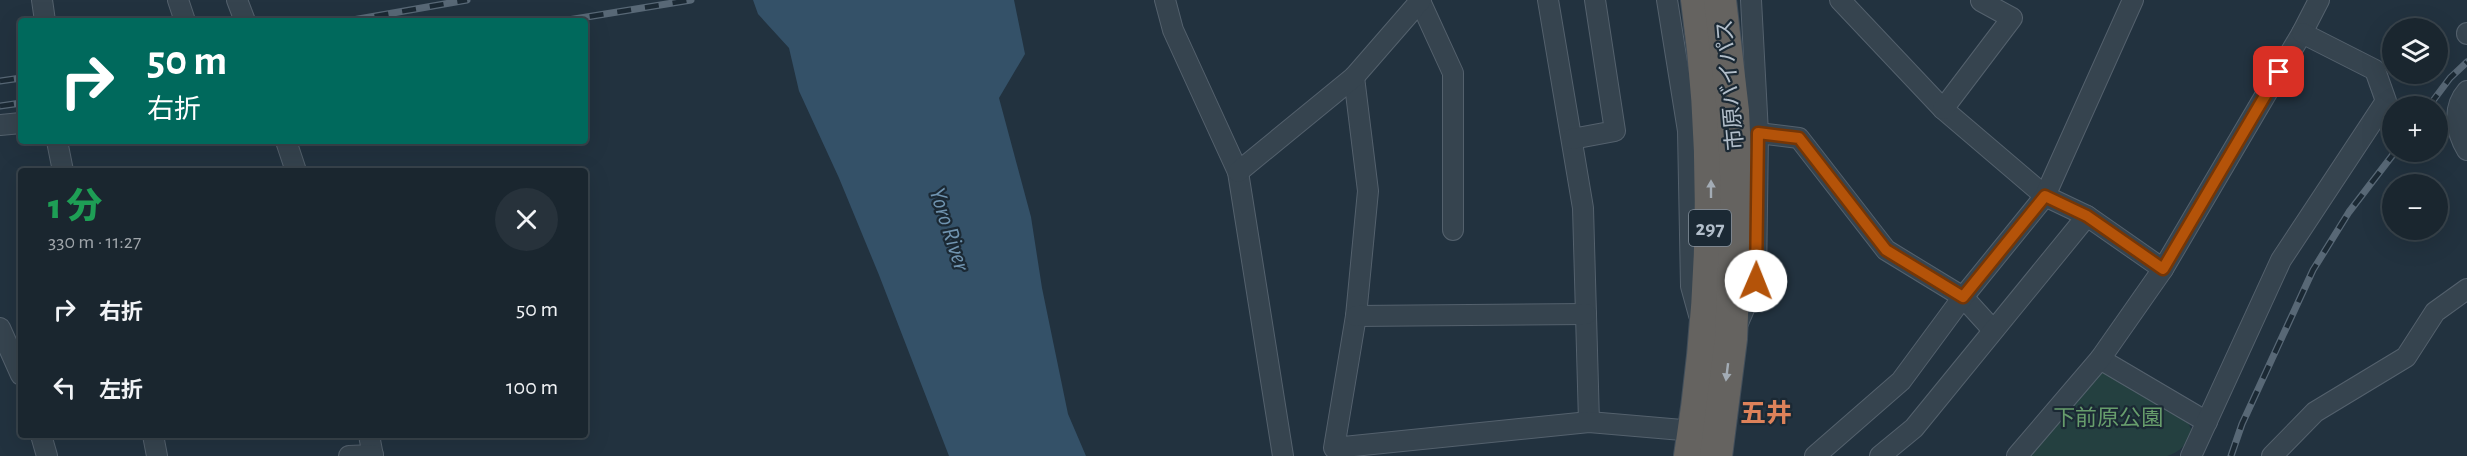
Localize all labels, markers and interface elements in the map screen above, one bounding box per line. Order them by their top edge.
street label: 市原バイパス [1712,18,1747,151]
map controls [2382,18,2448,240]
button: layers [2382,18,2448,84]
text: 50 m [147,40,227,82]
icon: right [48,42,126,120]
pin [2253,46,2304,97]
icon: arrive [2262,55,2295,88]
text: 右折 [147,96,201,123]
button: + [2382,96,2448,162]
button: − [2382,174,2448,240]
one-way arrow [1706,179,1716,198]
water label: Yoro River [924,185,974,275]
button: close [495,188,558,251]
text: 1 分 [48,189,102,225]
road number: 297 [1689,210,1731,246]
text: 330 m · 11:27 [48,232,141,252]
position arrow [1724,249,1788,313]
icon: right [48,293,81,326]
text: 50 m [516,298,558,320]
text: 右折 [99,301,143,323]
one-way arrow [1722,363,1731,382]
icon: left [48,371,81,404]
text: 100 m [506,376,558,398]
text: 左折 [99,379,143,401]
district label: 五井 [1740,399,1792,427]
park label: 下前原公園 [2053,406,2163,429]

